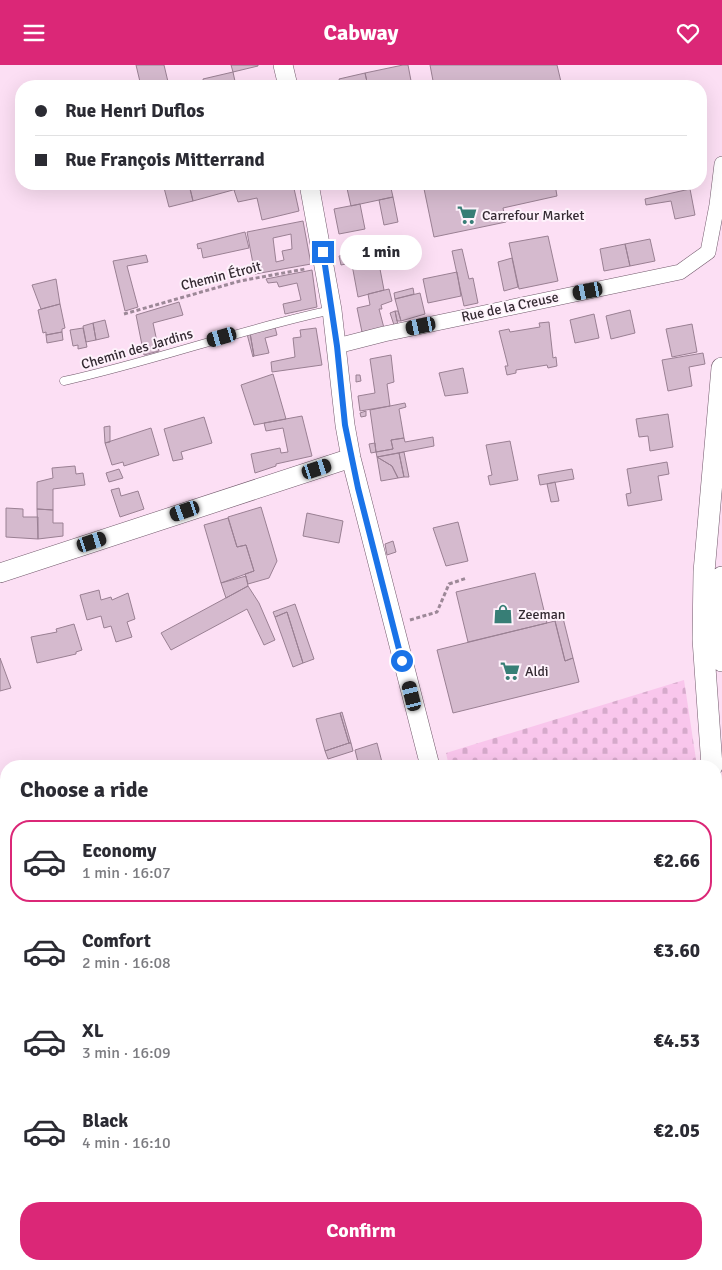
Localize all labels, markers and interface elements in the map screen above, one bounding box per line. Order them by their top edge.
icon: menu [20,19,48,47]
text: Cabway [324,19,398,46]
icon: heart [674,19,702,47]
text: Rue Henri Duflos [65,99,205,123]
text: Rue François Mitterrand [65,148,265,172]
supermarket icon: Carrefour Market [456,204,478,226]
place label: Carrefour Market [482,207,585,224]
callout: 1 min [340,235,423,269]
route end [312,241,334,263]
text: 1 min [362,242,400,262]
street label: Chemin Étroit [179,258,263,294]
car [571,281,604,301]
street label: Rue de la Creuse [460,288,560,326]
car [404,316,437,336]
street label: Chemin des Jardins [79,325,195,373]
car [205,326,238,348]
car [300,457,333,481]
car [168,499,201,523]
car [75,530,108,554]
shop icon: Zeeman [492,603,514,625]
place label: Zeeman [518,606,565,623]
route start [391,650,413,672]
supermarket icon: Aldi [499,660,521,682]
place label: Aldi [525,663,549,680]
car [401,680,422,712]
text: Choose a ride [20,776,148,803]
icon: car [22,839,67,884]
text: Economy [82,839,156,863]
text: €2.66 [654,849,700,873]
text: 1 min · 16:07 [82,863,171,883]
icon: car [22,929,67,974]
text: Comfort [82,929,151,953]
text: €3.60 [654,939,700,963]
text: 2 min · 16:08 [82,953,171,973]
icon: car [22,1019,67,1064]
text: XL [82,1019,104,1043]
text: €4.53 [654,1029,700,1053]
text: 3 min · 16:09 [82,1043,171,1063]
icon: car [22,1109,67,1154]
text: Black [82,1109,128,1133]
text: €2.05 [654,1119,700,1143]
text: 4 min · 16:10 [82,1133,171,1153]
button: Confirm [20,1202,702,1260]

